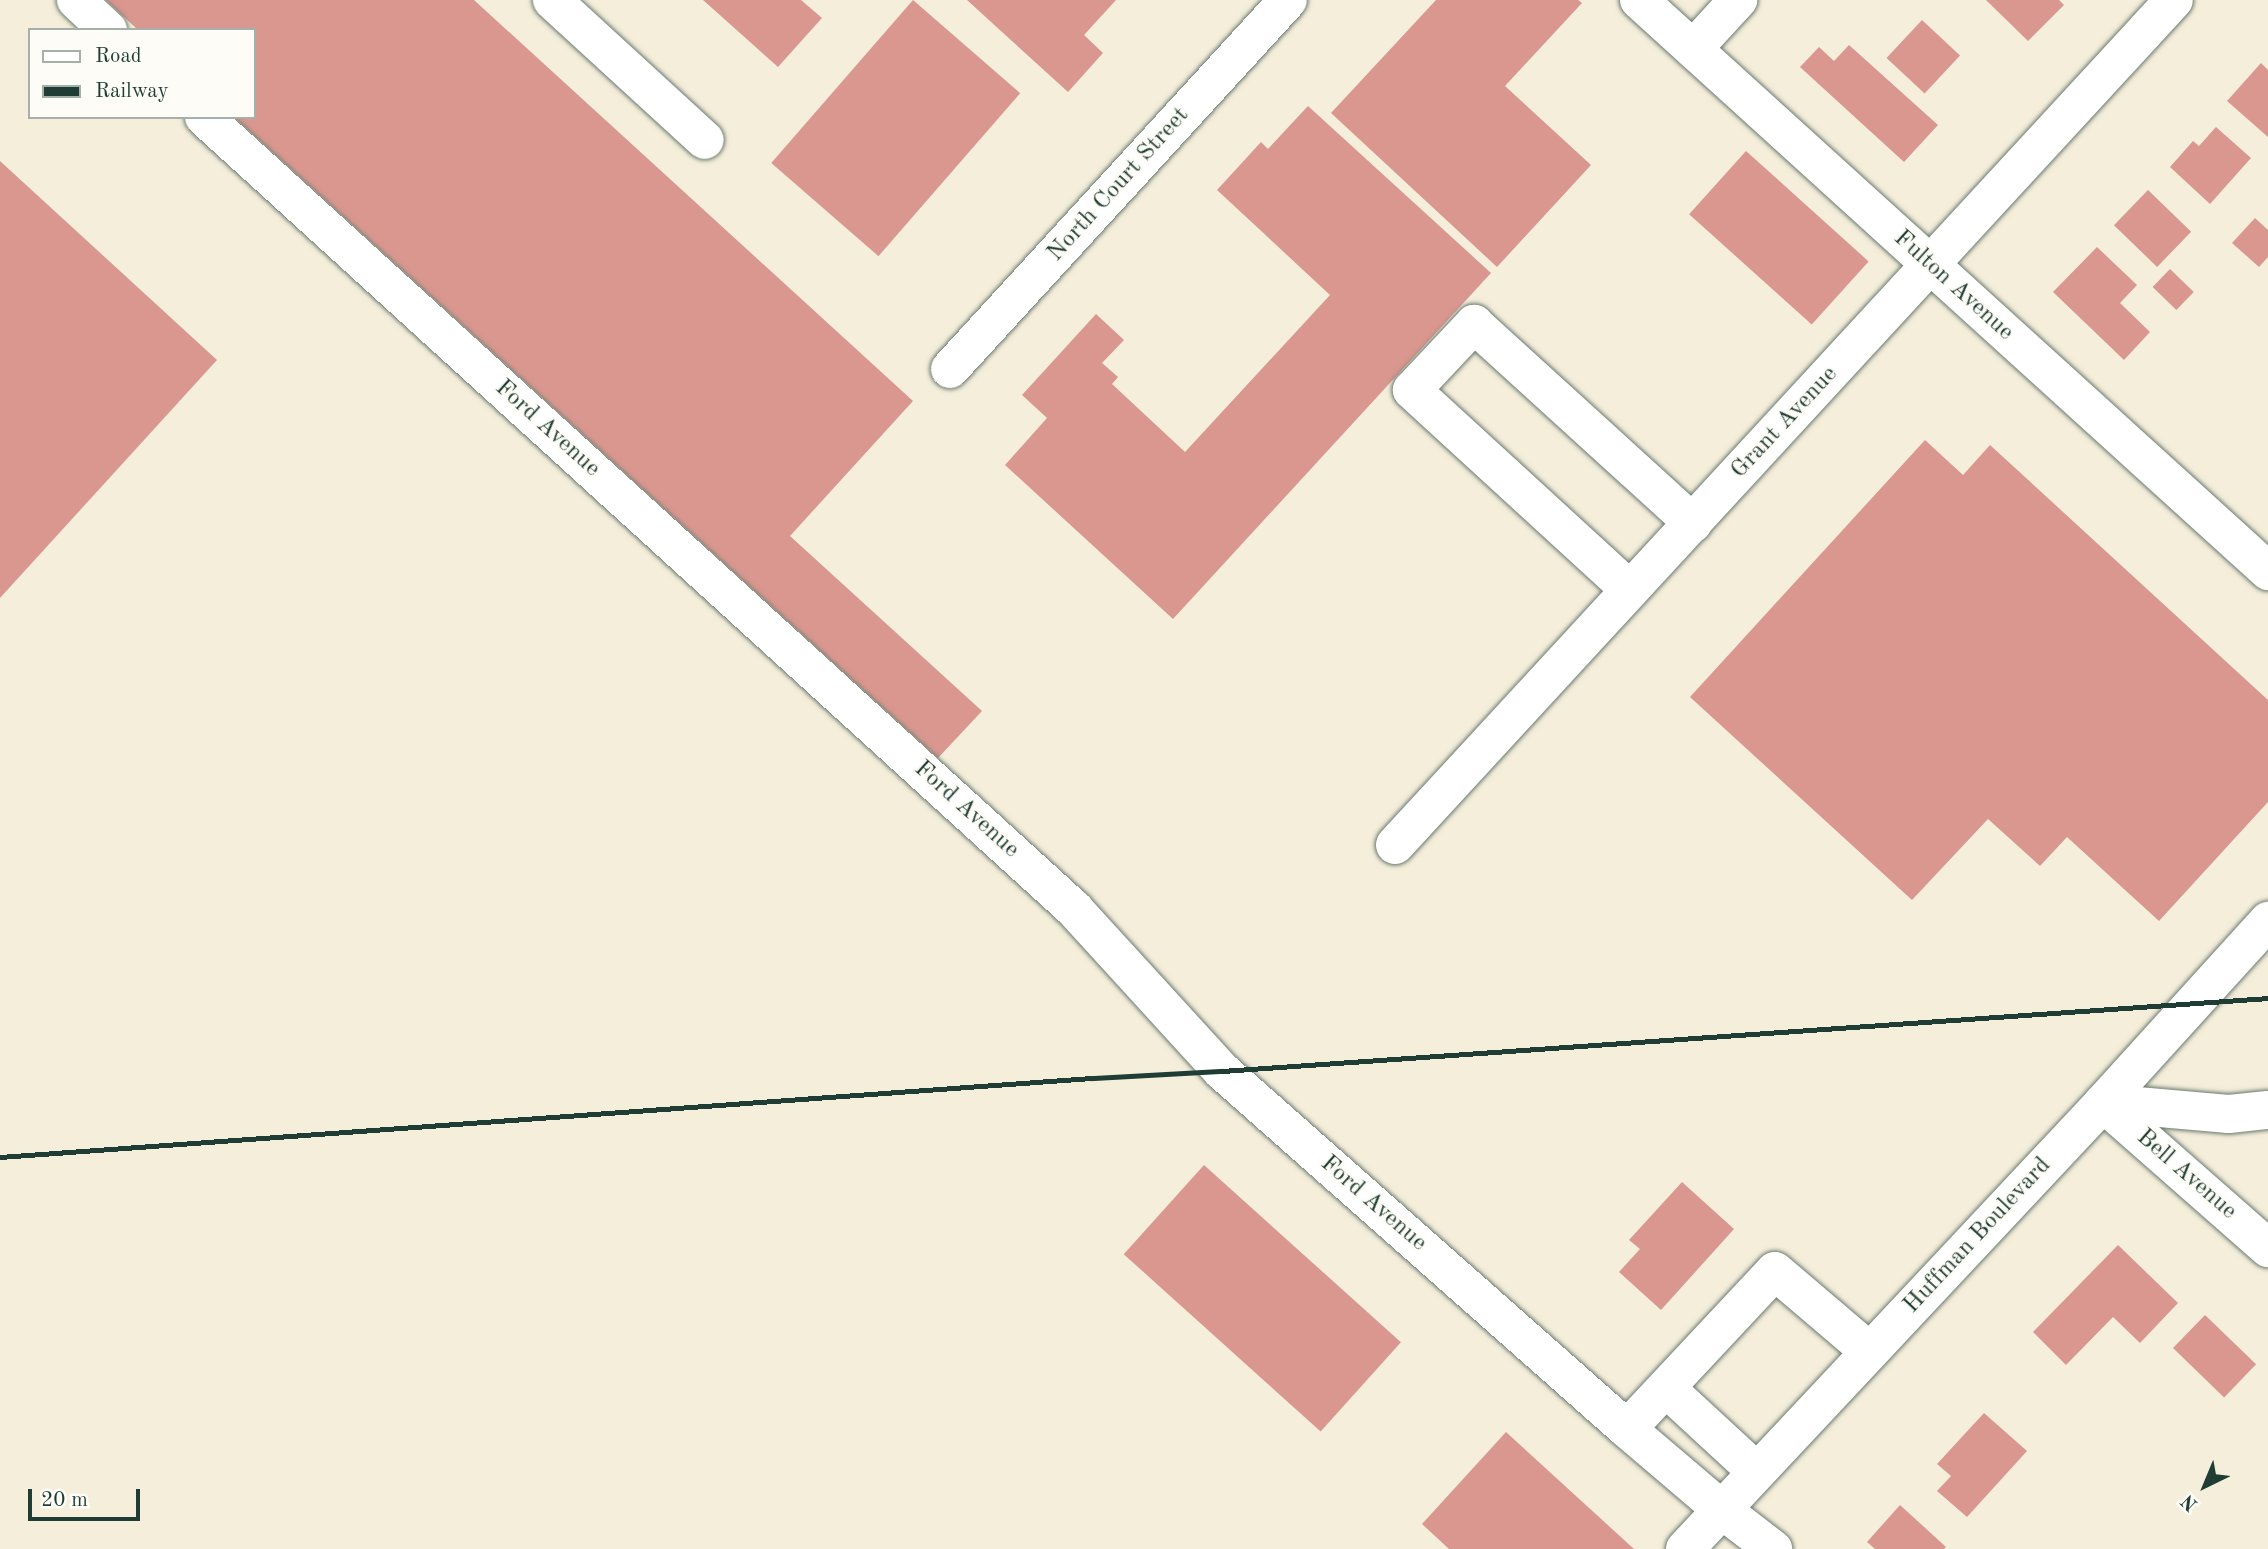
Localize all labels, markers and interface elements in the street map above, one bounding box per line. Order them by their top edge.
legend [28,28,256,119]
text: Road [95,46,142,67]
text: Railway [95,81,169,102]
street label: North Court Street [1042,102,1196,268]
street label: Fulton Avenue [1887,225,2019,347]
street label: Grant Avenue [1726,361,1844,485]
street label: Ford Avenue [488,374,606,484]
street label: Ford Avenue [907,755,1025,865]
street label: Bell Avenue [2130,1124,2242,1226]
street label: Ford Avenue [1314,1150,1432,1258]
street label: Huffman Boulevard [1898,1152,2058,1320]
north arrow [2170,1451,2240,1521]
scale bar [32,1476,144,1520]
text: 20 m [41,1490,88,1511]
text: N [2179,1490,2202,1514]

